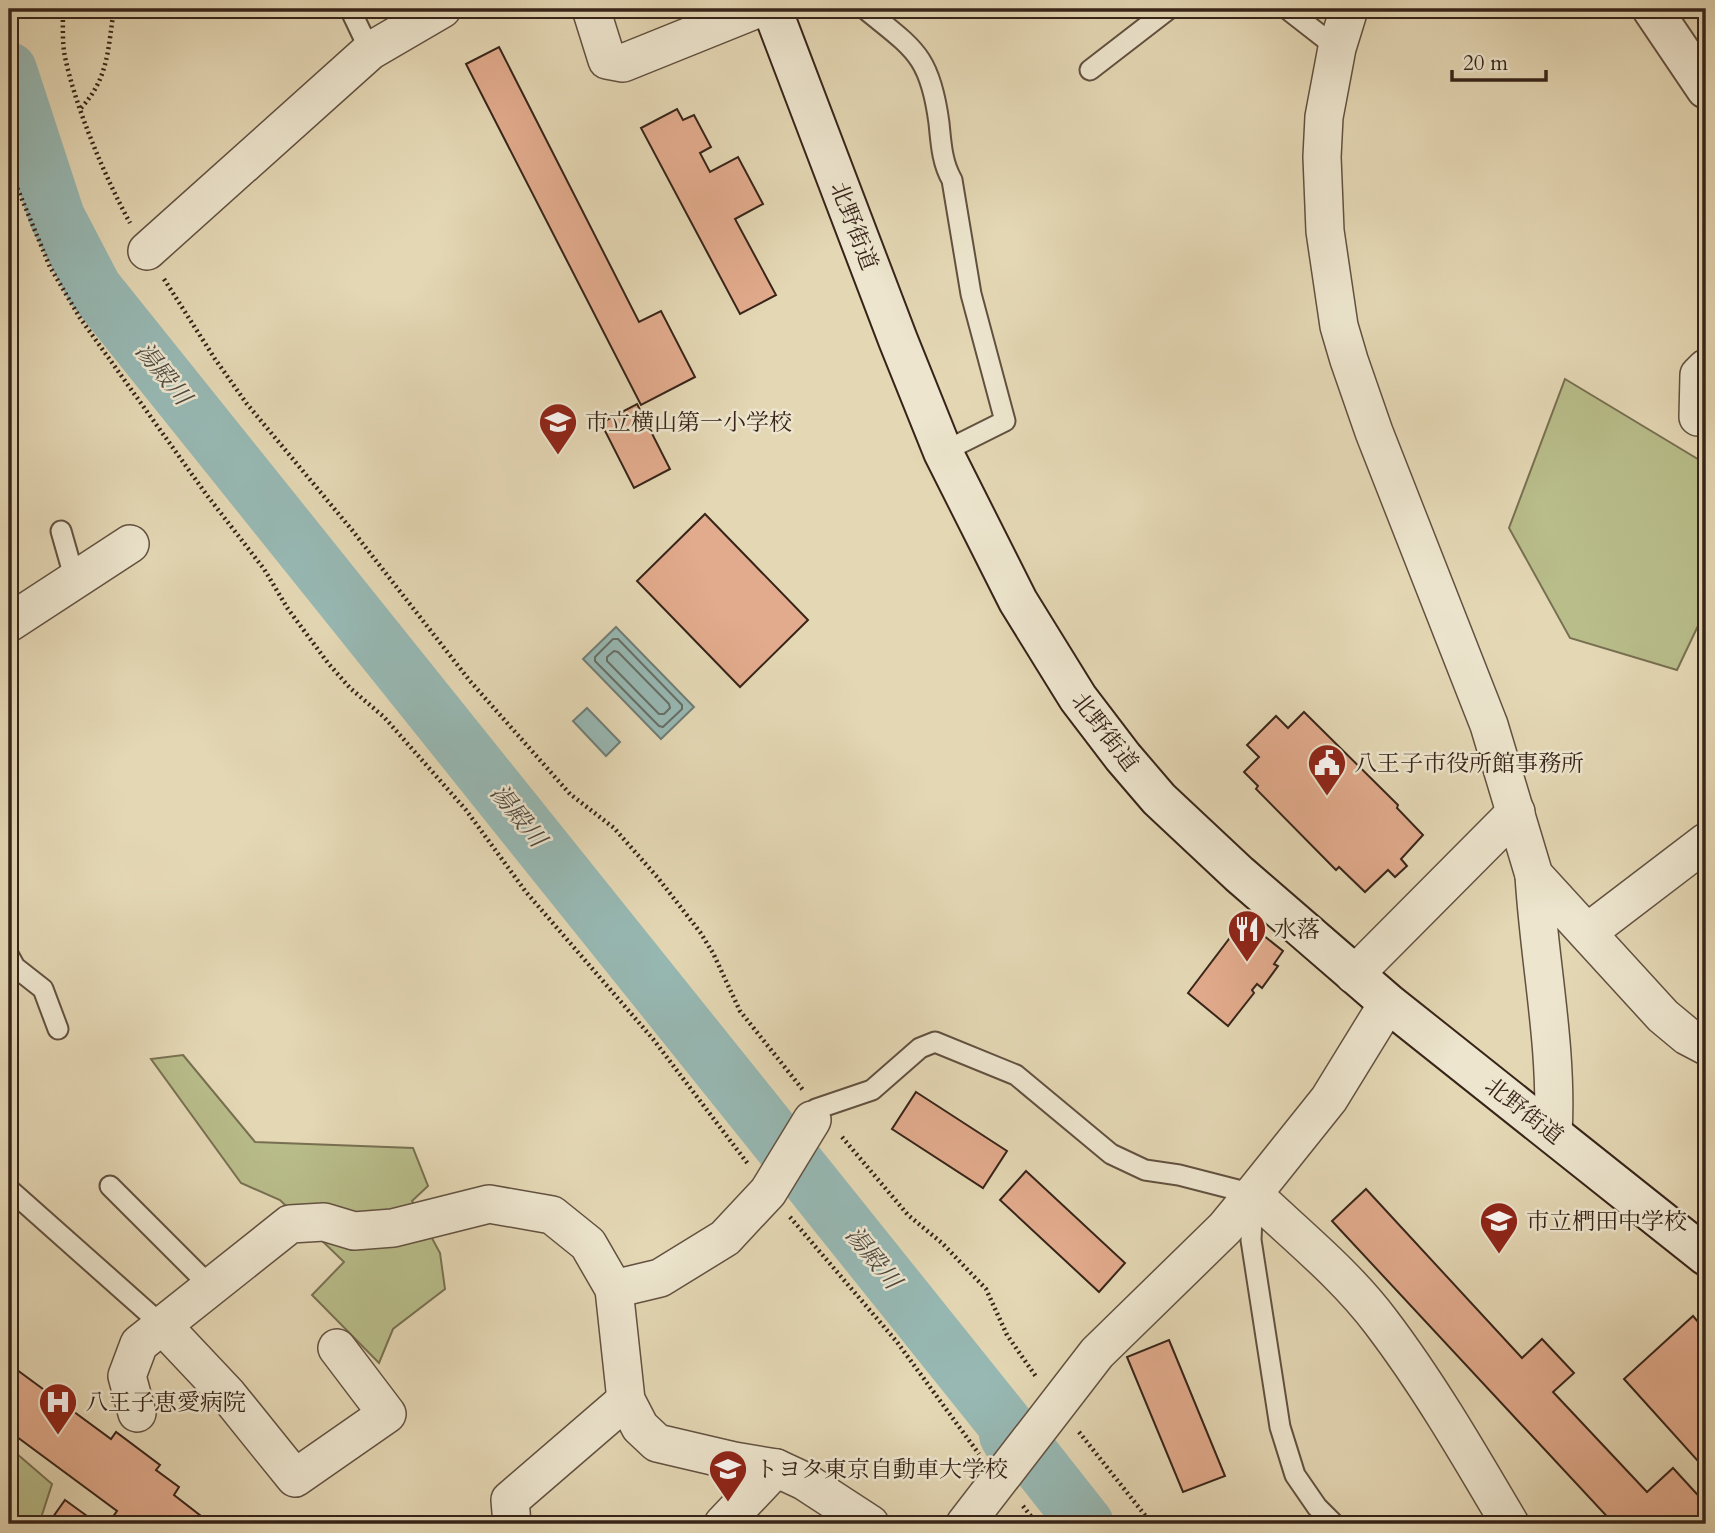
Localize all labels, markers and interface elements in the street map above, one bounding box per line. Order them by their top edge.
scale bar [1452,38,1547,82]
text: 20 m [1463,49,1508,78]
street label: 北野街道 [823,178,885,274]
water label: 湯殿川 [128,336,200,415]
school or university icon: 市立横山第一小学校 [537,401,579,456]
place label: 市立横山第一小学校 [585,407,792,438]
street label: 北野街道 [1064,686,1146,778]
public building icon: 八王子市役所館事務所 [1306,742,1348,797]
place label: 八王子市役所館事務所 [1354,748,1584,779]
water label: 湯殿川 [483,778,555,857]
restaurant icon: 水落 [1226,908,1268,963]
place label: 水落 [1274,914,1320,945]
street label: 北野街道 [1478,1070,1570,1152]
school or university icon: 市立椚田中学校 [1478,1200,1520,1255]
place label: 市立椚田中学校 [1526,1206,1687,1237]
water label: 湯殿川 [838,1220,910,1299]
hospital icon: 八王子恵愛病院 [37,1381,79,1436]
place label: 八王子恵愛病院 [85,1387,246,1418]
school or university icon: トヨタ東京自動車大学校 [707,1448,749,1503]
place label: トヨタ東京自動車大学校 [755,1454,1008,1485]

